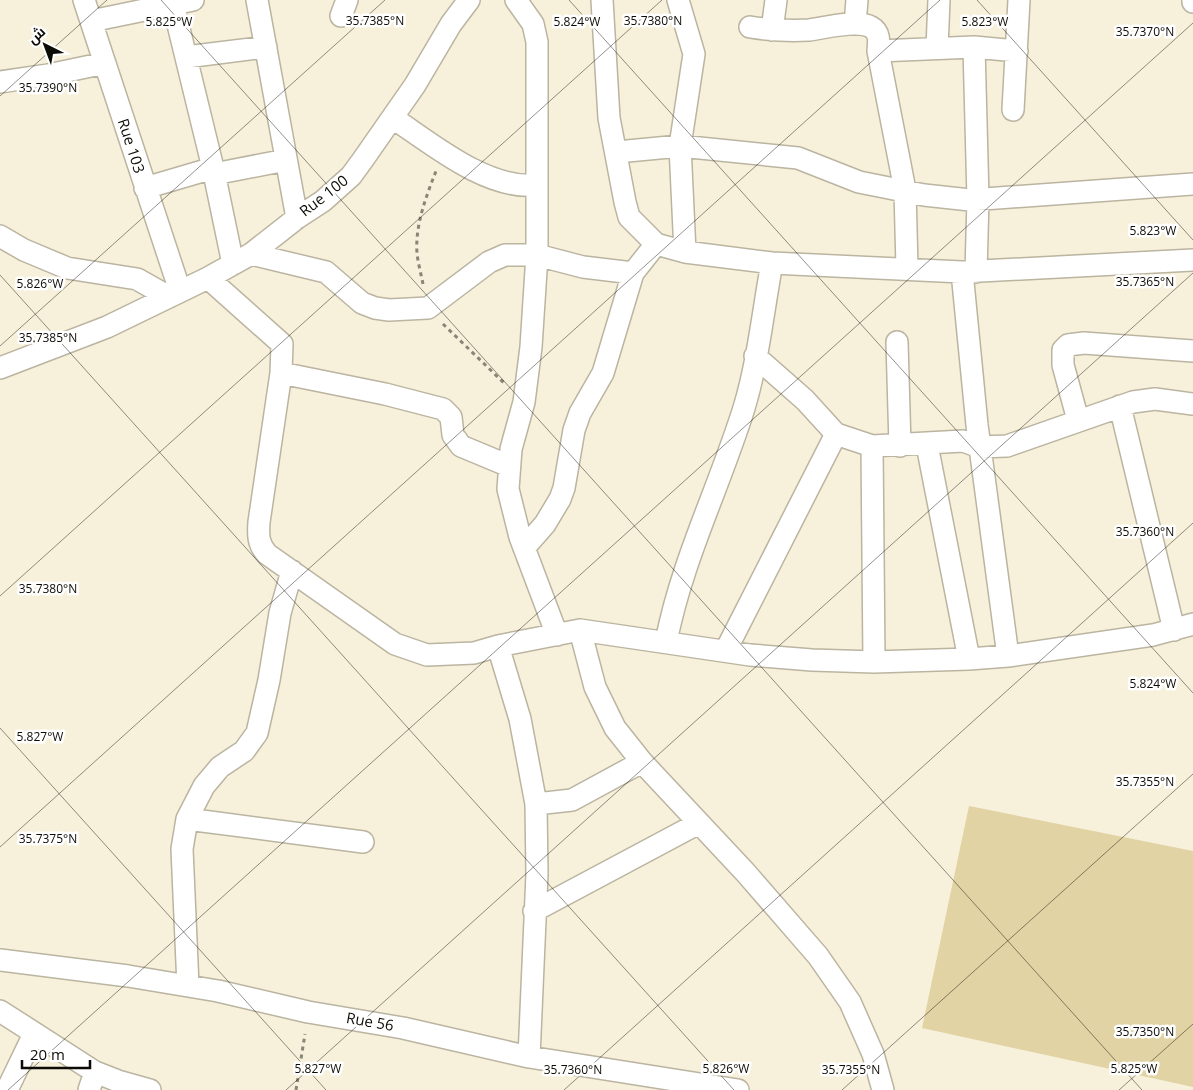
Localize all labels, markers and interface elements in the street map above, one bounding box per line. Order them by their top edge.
text: 35.7385°N [346,12,404,29]
text: 35.7380°N [624,12,682,29]
text: 5.825°W [146,13,192,30]
text: 5.824°W [554,13,600,30]
text: 5.823°W [962,13,1008,30]
north arrow [20,20,70,70]
text: ش [23,22,49,48]
text: 35.7370°N [1116,23,1174,40]
text: 35.7390°N [19,79,77,96]
street label: Rue 103 [114,116,150,176]
street label: Rue 100 [295,170,352,220]
text: 5.823°W [1130,222,1176,239]
text: 35.7365°N [1116,273,1174,290]
text: 5.826°W [17,275,63,292]
text: 35.7385°N [19,329,77,346]
text: 35.7360°N [1116,523,1174,540]
text: 35.7380°N [19,580,77,597]
text: 5.824°W [1130,675,1176,692]
text: 5.827°W [17,728,63,745]
text: 35.7355°N [1116,773,1174,790]
text: 35.7375°N [19,830,77,847]
street label: Rue 56 [345,1007,396,1035]
text: 35.7350°N [1116,1023,1174,1040]
scale bar [22,1038,90,1070]
text: 20 m [30,1044,65,1064]
text: 5.827°W [295,1060,341,1077]
text: 5.826°W [703,1060,749,1077]
text: 5.825°W [1111,1060,1157,1077]
text: 35.7360°N [544,1061,602,1078]
text: 35.7355°N [822,1061,880,1078]

